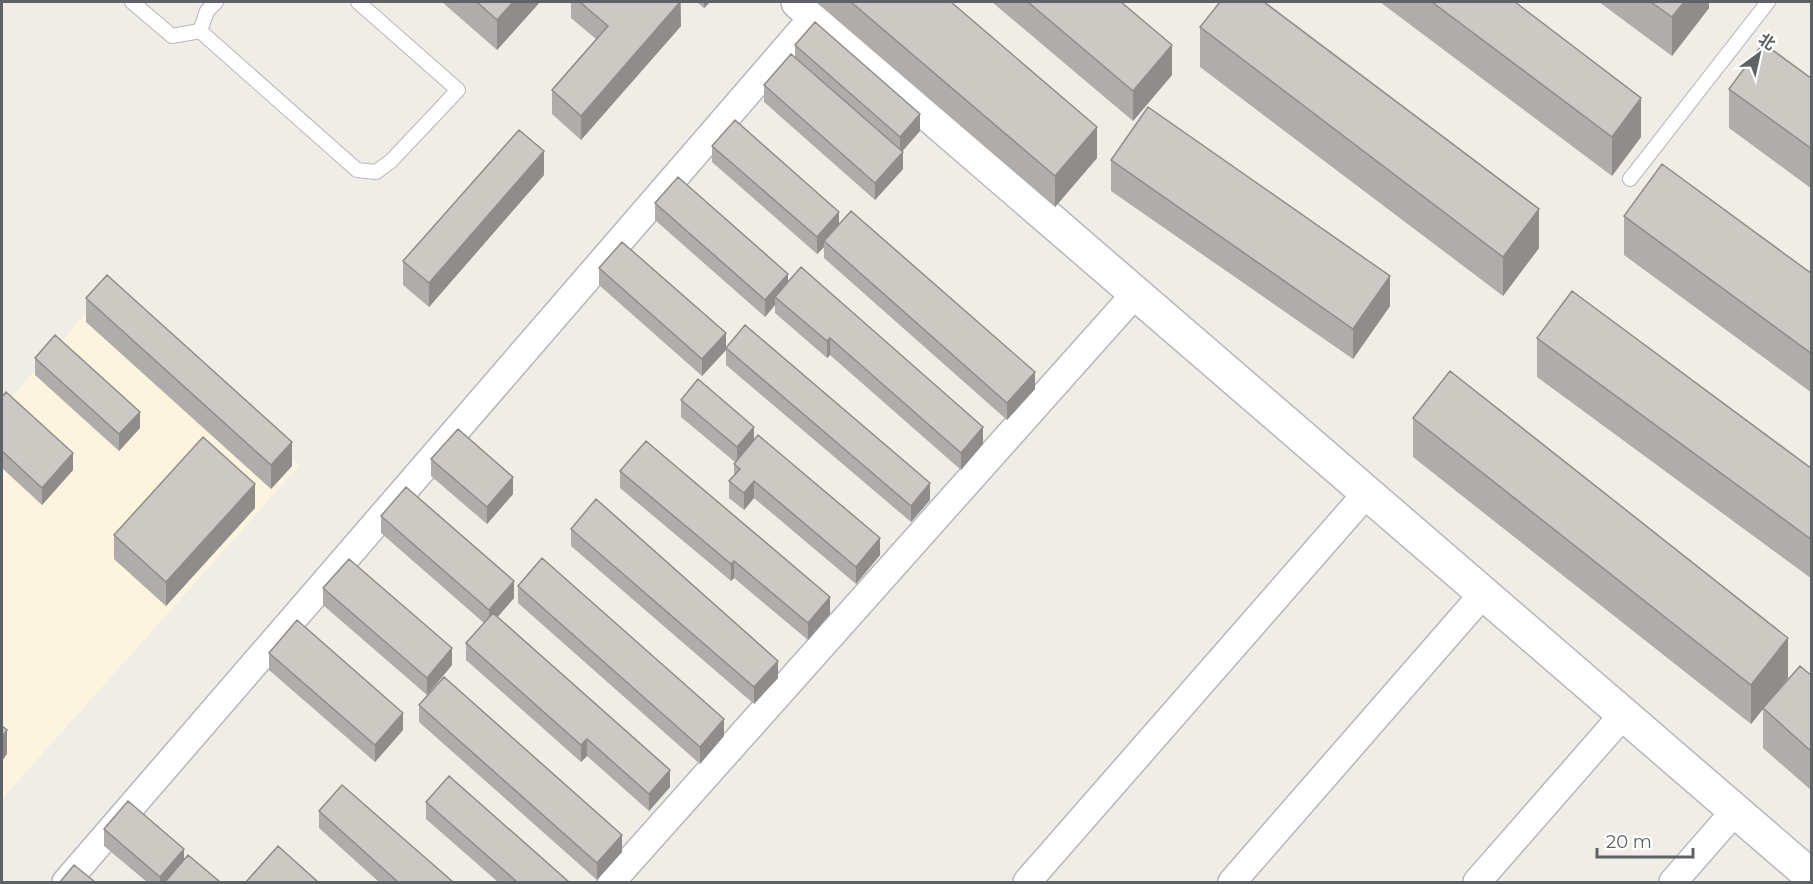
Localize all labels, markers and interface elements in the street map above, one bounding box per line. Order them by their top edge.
north arrow [1729,24,1789,84]
text: 北 [1755,30,1779,54]
scale bar [1597,821,1693,859]
text: 20 m [1606,831,1652,853]

